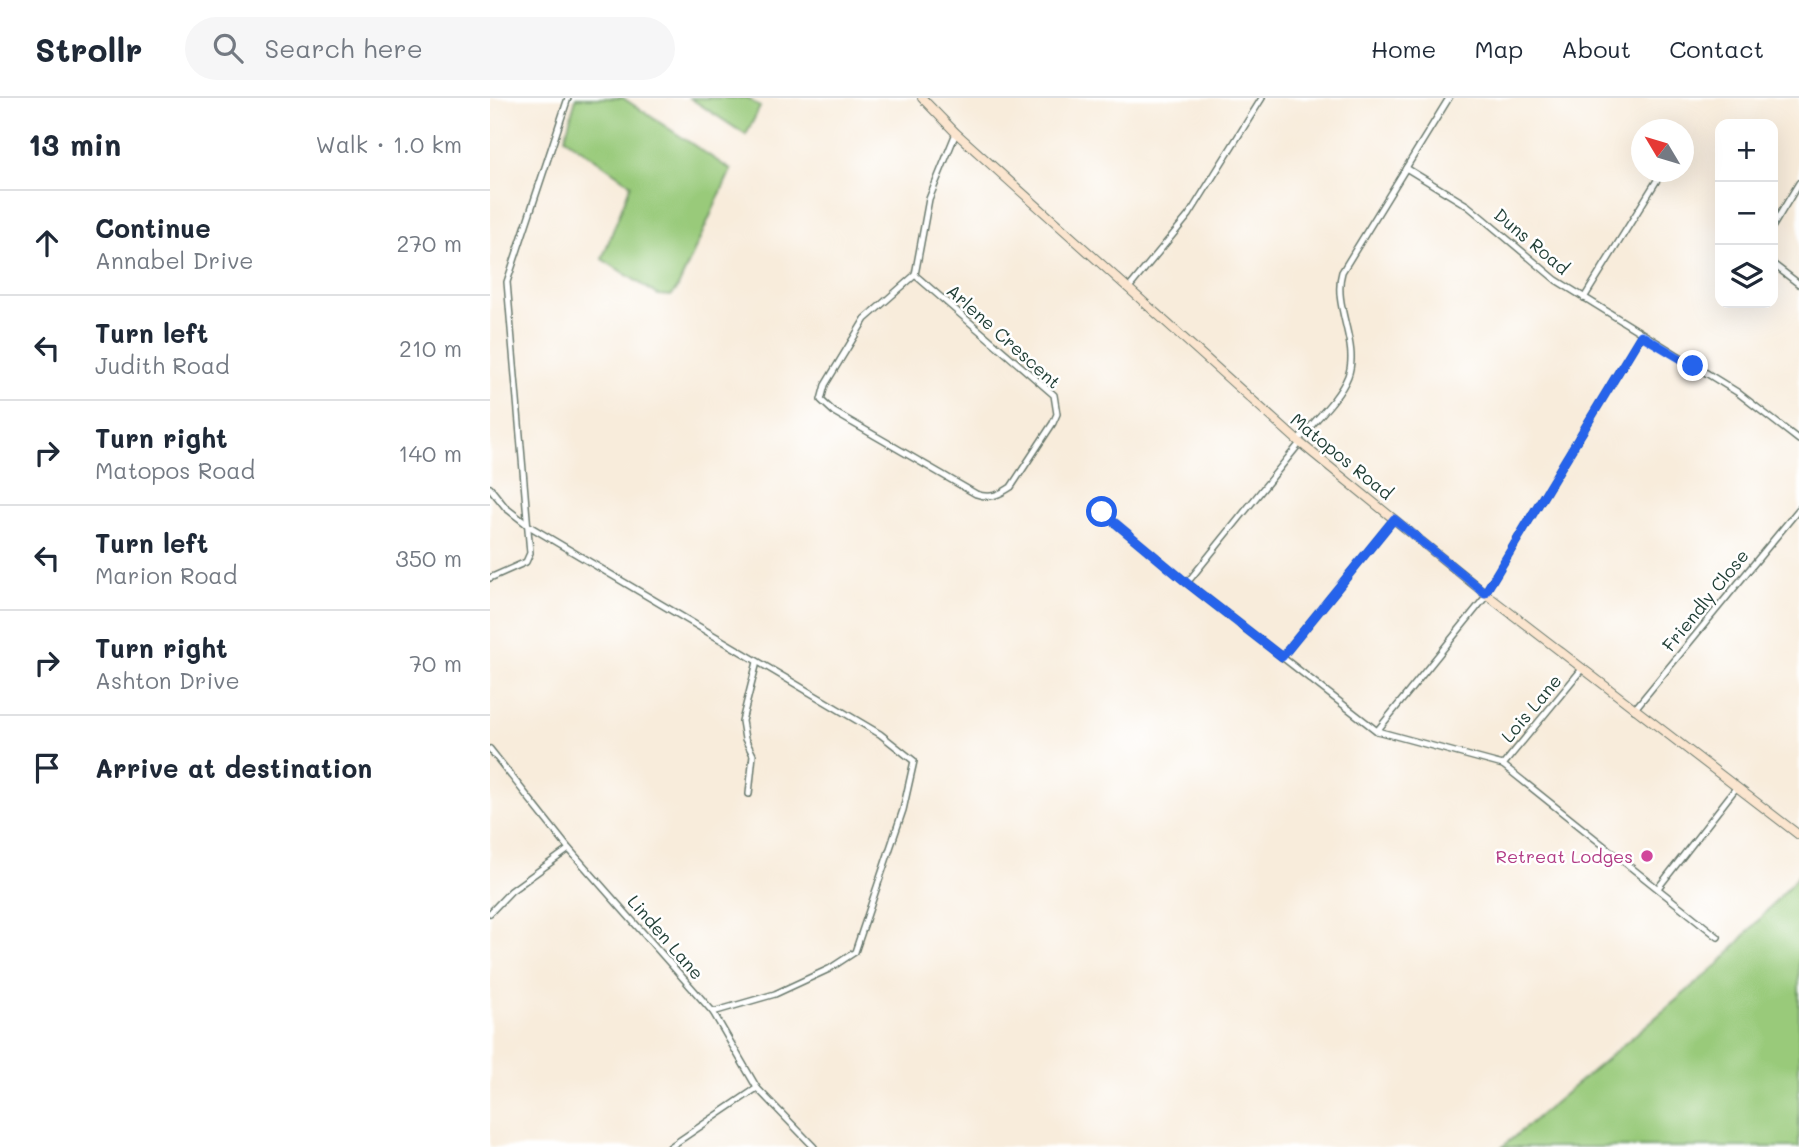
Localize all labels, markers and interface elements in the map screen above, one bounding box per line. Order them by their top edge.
search box [185,17,675,80]
text: Strollr [35,27,143,70]
icon: search [209,29,247,67]
text: Search here [265,31,423,65]
text: Home [1371,33,1436,64]
text: Map [1474,33,1523,64]
text: About [1561,33,1631,64]
text: Contact [1669,33,1764,64]
north arrow [1631,119,1694,182]
map controls [1715,119,1778,308]
button: + [1715,119,1778,182]
text: 13 min [28,124,121,164]
text: Walk · 1.0 km [316,129,462,159]
button: − [1715,182,1778,245]
street label: Duns Road [1489,202,1575,280]
text: Continue [95,211,211,245]
icon: ahead [28,224,66,262]
text: 270 m [397,228,462,258]
text: Annabel Drive [95,245,254,275]
button: layers [1715,245,1778,308]
street label: Arlene Crescent [942,278,1066,394]
text: Turn left [95,316,208,350]
icon: left [28,329,66,367]
text: 210 m [399,333,462,363]
text: Judith Road [95,350,230,380]
route end [1677,350,1708,381]
street label: Matopos Road [1286,407,1398,505]
text: Turn right [95,421,228,455]
icon: right [28,434,66,472]
text: 140 m [398,438,462,468]
text: Matopos Road [95,455,255,485]
route start [1086,496,1117,527]
text: Turn left [95,526,208,560]
icon: left [28,539,66,577]
text: 350 m [395,543,462,573]
street label: Friendly Close [1656,544,1754,656]
text: Marion Road [95,560,237,590]
text: Turn right [95,631,228,665]
icon: right [28,644,66,682]
text: 70 m [409,648,462,678]
text: Ashton Drive [95,665,240,695]
street label: Lois Lane [1495,669,1567,747]
icon: arrive [28,749,66,787]
text: Arrive at destination [95,751,372,785]
place label: Retreat Lodges [1495,844,1633,868]
marker: Retreat Lodges [1639,848,1655,864]
street label: Linden Lane [622,889,710,985]

